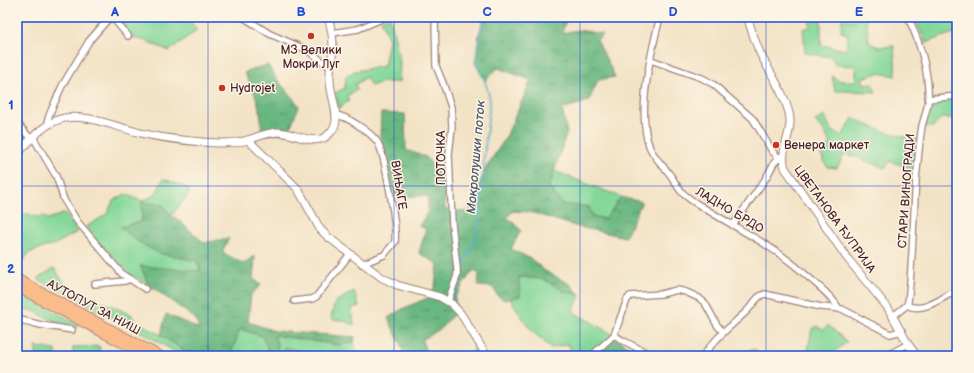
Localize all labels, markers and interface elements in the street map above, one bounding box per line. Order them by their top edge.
text: A [110,4,119,20]
text: B [296,4,306,20]
text: C [482,4,492,20]
text: D [668,4,678,20]
text: E [855,4,864,20]
marker: МЗ Велики Мокри Луг [306,31,316,41]
place label: МЗ Велики Мокри Луг [280,43,342,72]
place label: Hydrojet [230,81,275,96]
marker: Hydrojet [217,83,227,93]
text: 1 [8,97,14,113]
water label: Мокролушки поток [463,100,489,214]
street label: ПОТОЧКА [434,130,449,185]
street label: СТАРИ ВИНОГРАДИ [895,133,918,249]
place label: Венера маркет [784,138,870,153]
marker: Венера маркет [771,140,781,150]
street label: ВИЊАГЕ [387,159,410,211]
street label: ЦВЕТАНОВА ЋУПРИЈА [791,163,879,277]
street label: ЛАДНО БРДО [692,184,767,237]
text: 2 [7,261,15,277]
street label: АУТОПУТ ЗА НИШ [43,276,143,338]

